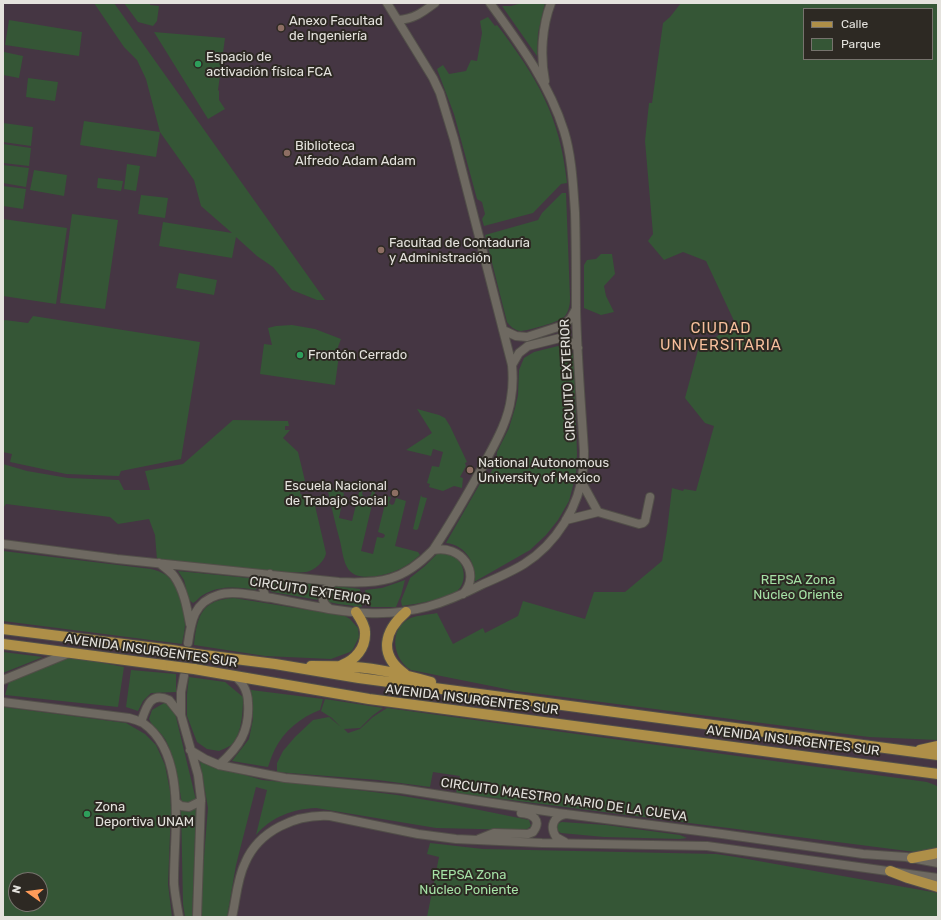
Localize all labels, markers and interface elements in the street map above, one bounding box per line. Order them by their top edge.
legend [803,8,933,60]
place label: Anexo Facultad de Ingeniería [289,13,383,44]
text: Calle [841,17,868,31]
marker: Anexo Facultad de Ingeniería [276,23,286,33]
text: Parque [841,37,881,51]
place label: Espacio de activación física FCA [206,49,332,80]
marker: Espacio de activación física FCA [193,59,203,69]
place label: Biblioteca Alfredo Adam Adam [295,138,416,169]
marker: Biblioteca Alfredo Adam Adam [282,148,292,158]
place label: Facultad de Contaduría y Administración [389,235,530,266]
marker: Facultad de Contaduría y Administración [376,245,386,255]
street label: CIRCUITO EXTERIOR [557,319,579,441]
district label: CIUDAD UNIVERSITARIA [660,320,782,355]
place label: Frontón Cerrado [308,347,407,363]
marker: Frontón Cerrado [295,350,305,360]
place label: National Autonomous University of Mexico [478,455,609,486]
marker: National Autonomous University of Mexico [465,465,475,475]
place label: Escuela Nacional de Trabajo Social [284,478,387,509]
marker: Escuela Nacional de Trabajo Social [390,488,400,498]
park label: REPSA Zona Núcleo Oriente [753,572,843,603]
street label: CIRCUITO EXTERIOR [248,574,372,608]
street label: AVENIDA INSURGENTES SUR [64,631,238,671]
street label: AVENIDA INSURGENTES SUR [385,682,559,718]
street label: AVENIDA INSURGENTES SUR [706,723,880,759]
street label: CIRCUITO MAESTRO MARIO DE LA CUEVA [440,775,688,825]
place label: Zona Deportiva UNAM [95,799,194,830]
marker: Zona Deportiva UNAM [82,809,92,819]
park label: REPSA Zona Núcleo Poniente [419,867,519,898]
north arrow [8,872,48,912]
text: N [10,884,24,895]

